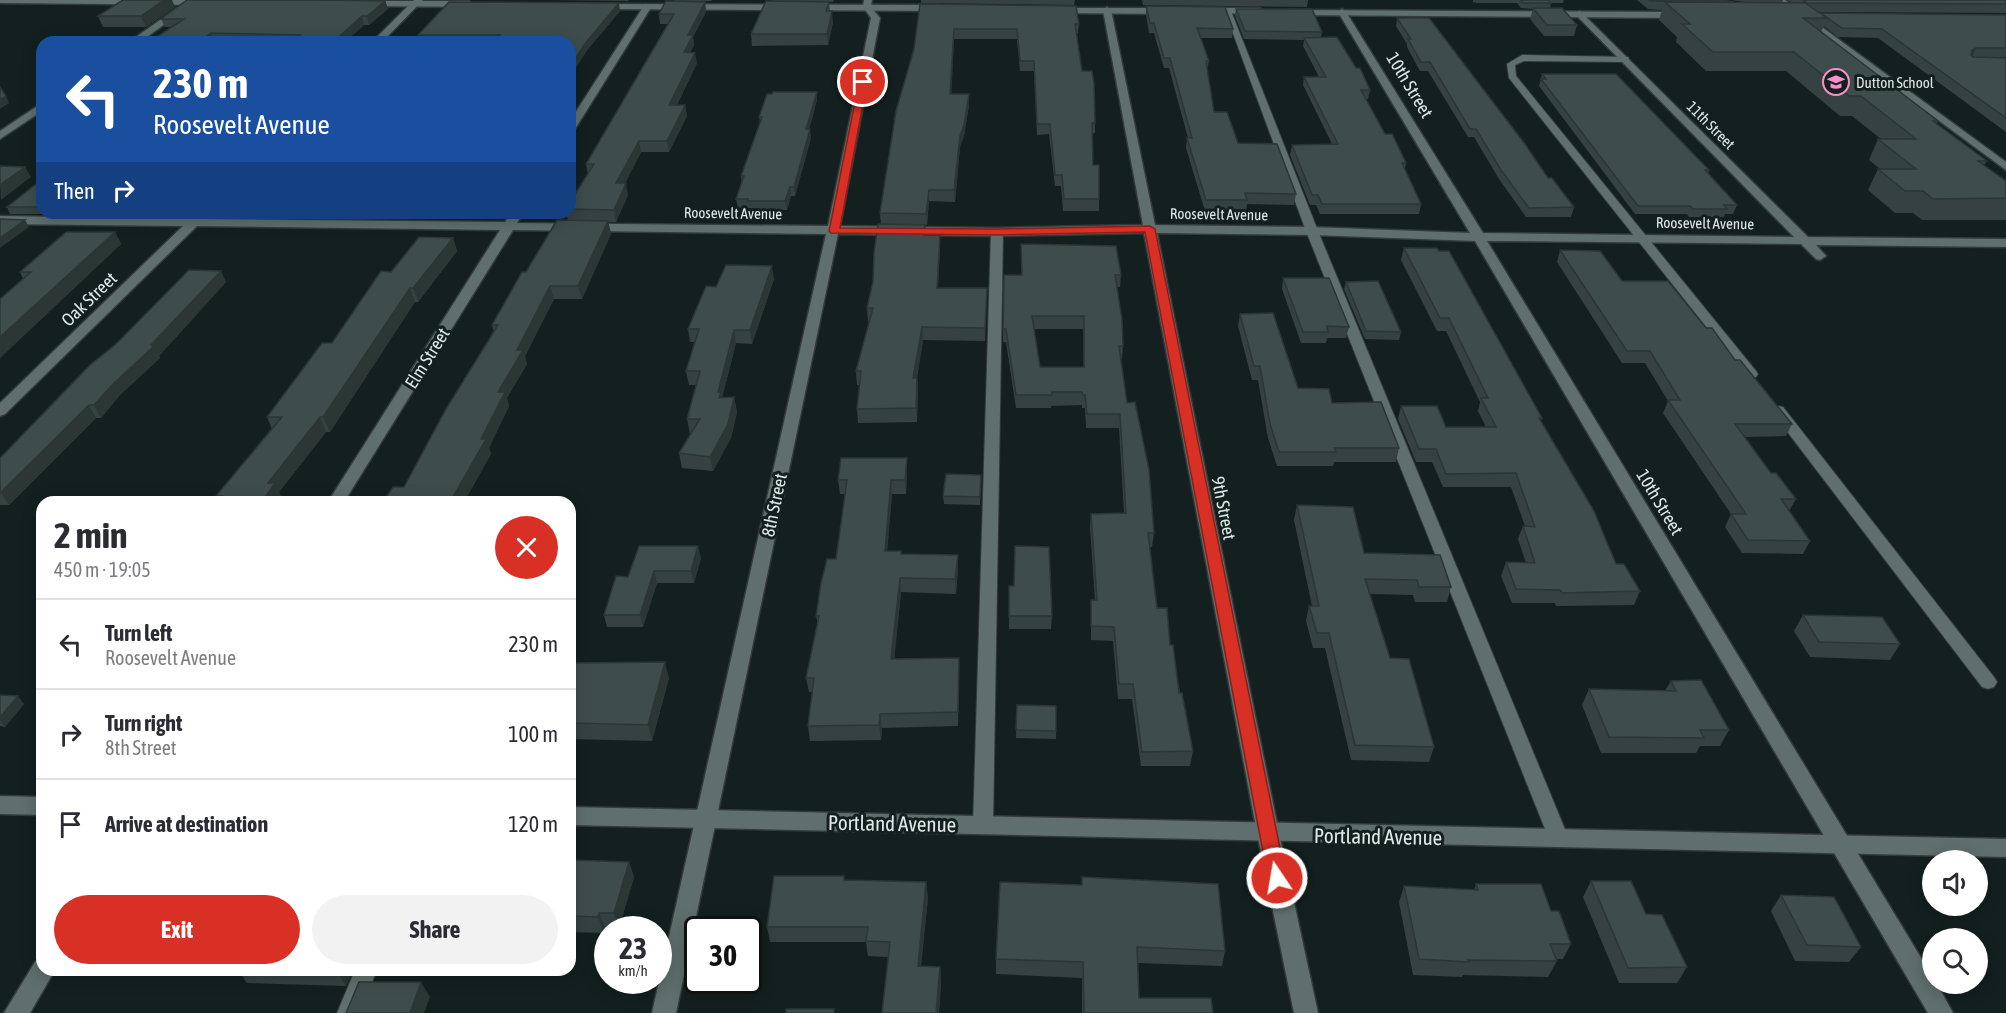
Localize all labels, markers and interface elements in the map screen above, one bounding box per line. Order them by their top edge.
street label: 10th Street [1382,48,1438,122]
pin [837,56,888,107]
text: 230 m [153,59,248,107]
icon: left [54,60,132,138]
icon: arrive [846,65,879,98]
school or university icon: Dutton School [1821,67,1851,97]
place label: Dutton School [1856,74,1934,91]
street label: 11th Street [1684,98,1738,152]
text: Roosevelt Avenue [153,109,330,140]
icon: right [107,174,140,207]
text: Then [54,178,95,204]
street label: Roosevelt Avenue [684,204,782,222]
street label: Roosevelt Avenue [1170,205,1268,223]
street label: Roosevelt Avenue [1656,214,1754,232]
street label: Oak Street [57,268,121,330]
street label: Elm Street [400,324,454,392]
street label: 10th Street [1632,465,1688,539]
street label: 8th Street [757,471,791,539]
street label: 9th Street [1208,474,1240,542]
text: 2 min [54,514,128,556]
button: close [495,516,558,579]
text: 450 m · 19:05 [54,558,151,581]
text: Turn left [105,620,172,646]
icon: left [54,628,87,661]
text: 230 m [508,631,558,657]
text: Roosevelt Avenue [105,646,236,669]
text: Turn right [105,710,182,736]
icon: right [54,718,87,751]
text: 100 m [508,721,558,747]
text: 8th Street [105,736,176,759]
icon: arrive [54,808,87,841]
street label: Portland Avenue [828,810,956,836]
text: Arrive at destination [105,811,268,837]
text: 120 m [508,811,558,837]
street label: Portland Avenue [1314,823,1442,849]
position arrow [1245,846,1309,910]
map controls [1922,850,1988,994]
button: sound [1922,850,1988,916]
button: Exit [54,895,300,964]
button: Share [312,895,558,964]
speed limit sign: 30 [684,916,762,994]
button: search [1922,928,1988,994]
text: 23 [619,931,647,965]
text: km/h [618,962,648,979]

